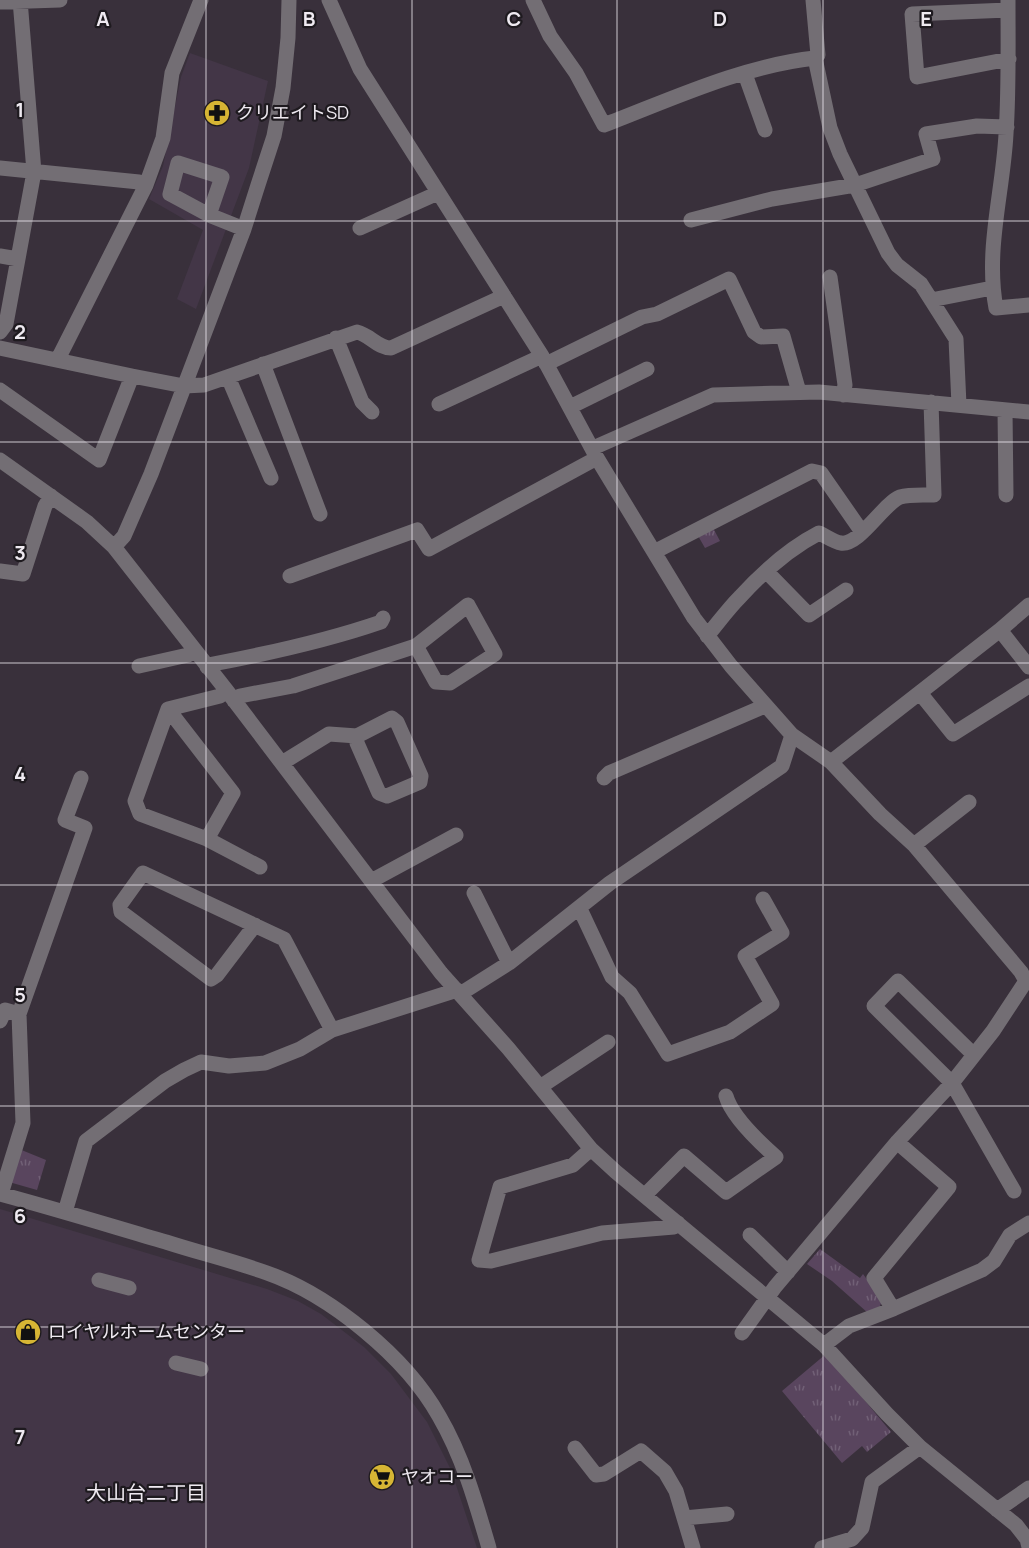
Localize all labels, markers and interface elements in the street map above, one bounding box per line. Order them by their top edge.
text: A [96,5,110,32]
text: B [303,5,316,32]
text: C [507,5,521,32]
text: D [713,5,727,32]
text: E [920,5,932,32]
text: 1 [16,96,24,123]
pharmacy icon: クリエイトSD [202,98,232,128]
place label: クリエイトSD [236,100,349,124]
text: 2 [14,318,26,345]
text: 3 [14,539,26,566]
text: 4 [14,760,26,787]
text: 5 [14,981,26,1008]
text: 6 [14,1202,26,1229]
shop icon: ロイヤルホームセンター [13,1317,43,1347]
place label: ロイヤルホームセンター [48,1319,245,1343]
text: 7 [15,1423,25,1450]
supermarket icon: ヤオコー [367,1462,397,1492]
place label: ヤオコー [401,1464,473,1488]
district label: 大山台二丁目 [86,1479,206,1506]

